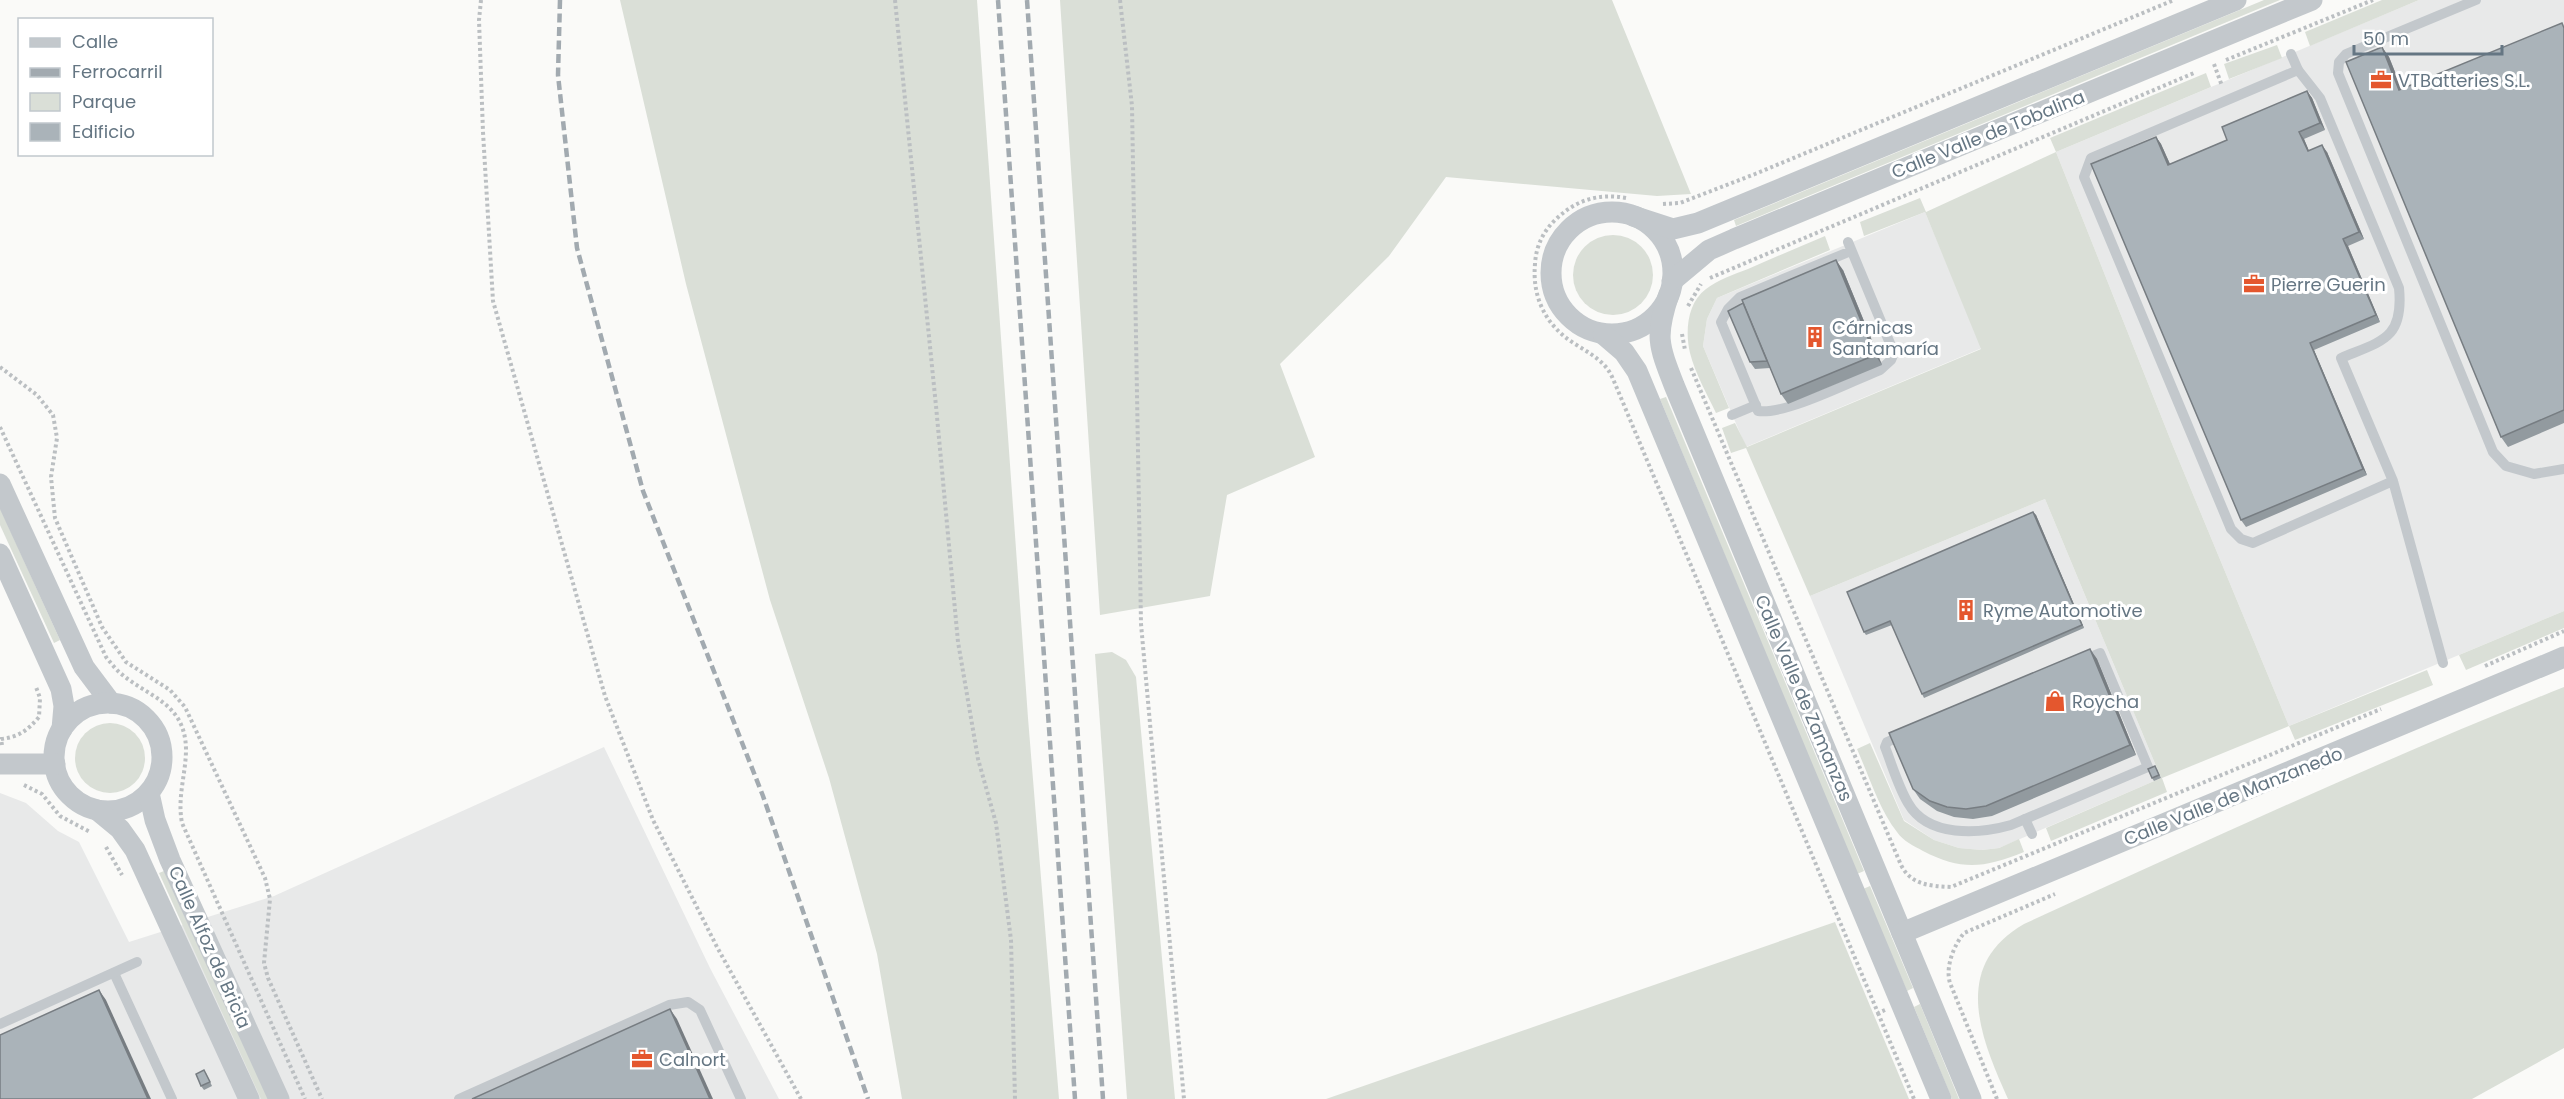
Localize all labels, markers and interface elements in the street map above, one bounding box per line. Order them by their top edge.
legend [18,18,213,156]
scale bar [2354,18,2502,56]
text: 50 m [2363,26,2409,51]
text: Calle [72,29,118,54]
text: Ferrocarril [72,59,163,84]
office icon: VTBatteries S.L. [2369,68,2393,92]
place label: VTBatteries S.L. [2398,68,2530,93]
street label: Calle Valle de Tobalina [1888,84,2088,184]
text: Parque [72,89,136,114]
text: Edificio [72,119,135,144]
office icon: Pierre Guerin [2242,272,2266,296]
place label: Pierre Guerin [2271,272,2386,297]
place label: Cárnicas Santamaría [1832,315,1939,361]
building icon: Cárnicas Santamaría [1803,325,1827,349]
street label: Calle Valle de Zamanzas [1749,591,1859,805]
building icon: Ryme Automotive [1954,598,1978,622]
place label: Ryme Automotive [1983,598,2143,623]
shop icon: Roycha [2043,689,2067,713]
place label: Roycha [2072,689,2139,714]
street label: Calle Valle de Manzanedo [2120,741,2346,851]
street label: Calle Alfoz de Bricia [163,862,257,1032]
office icon: Calnort [630,1047,654,1071]
place label: Calnort [659,1047,726,1072]

